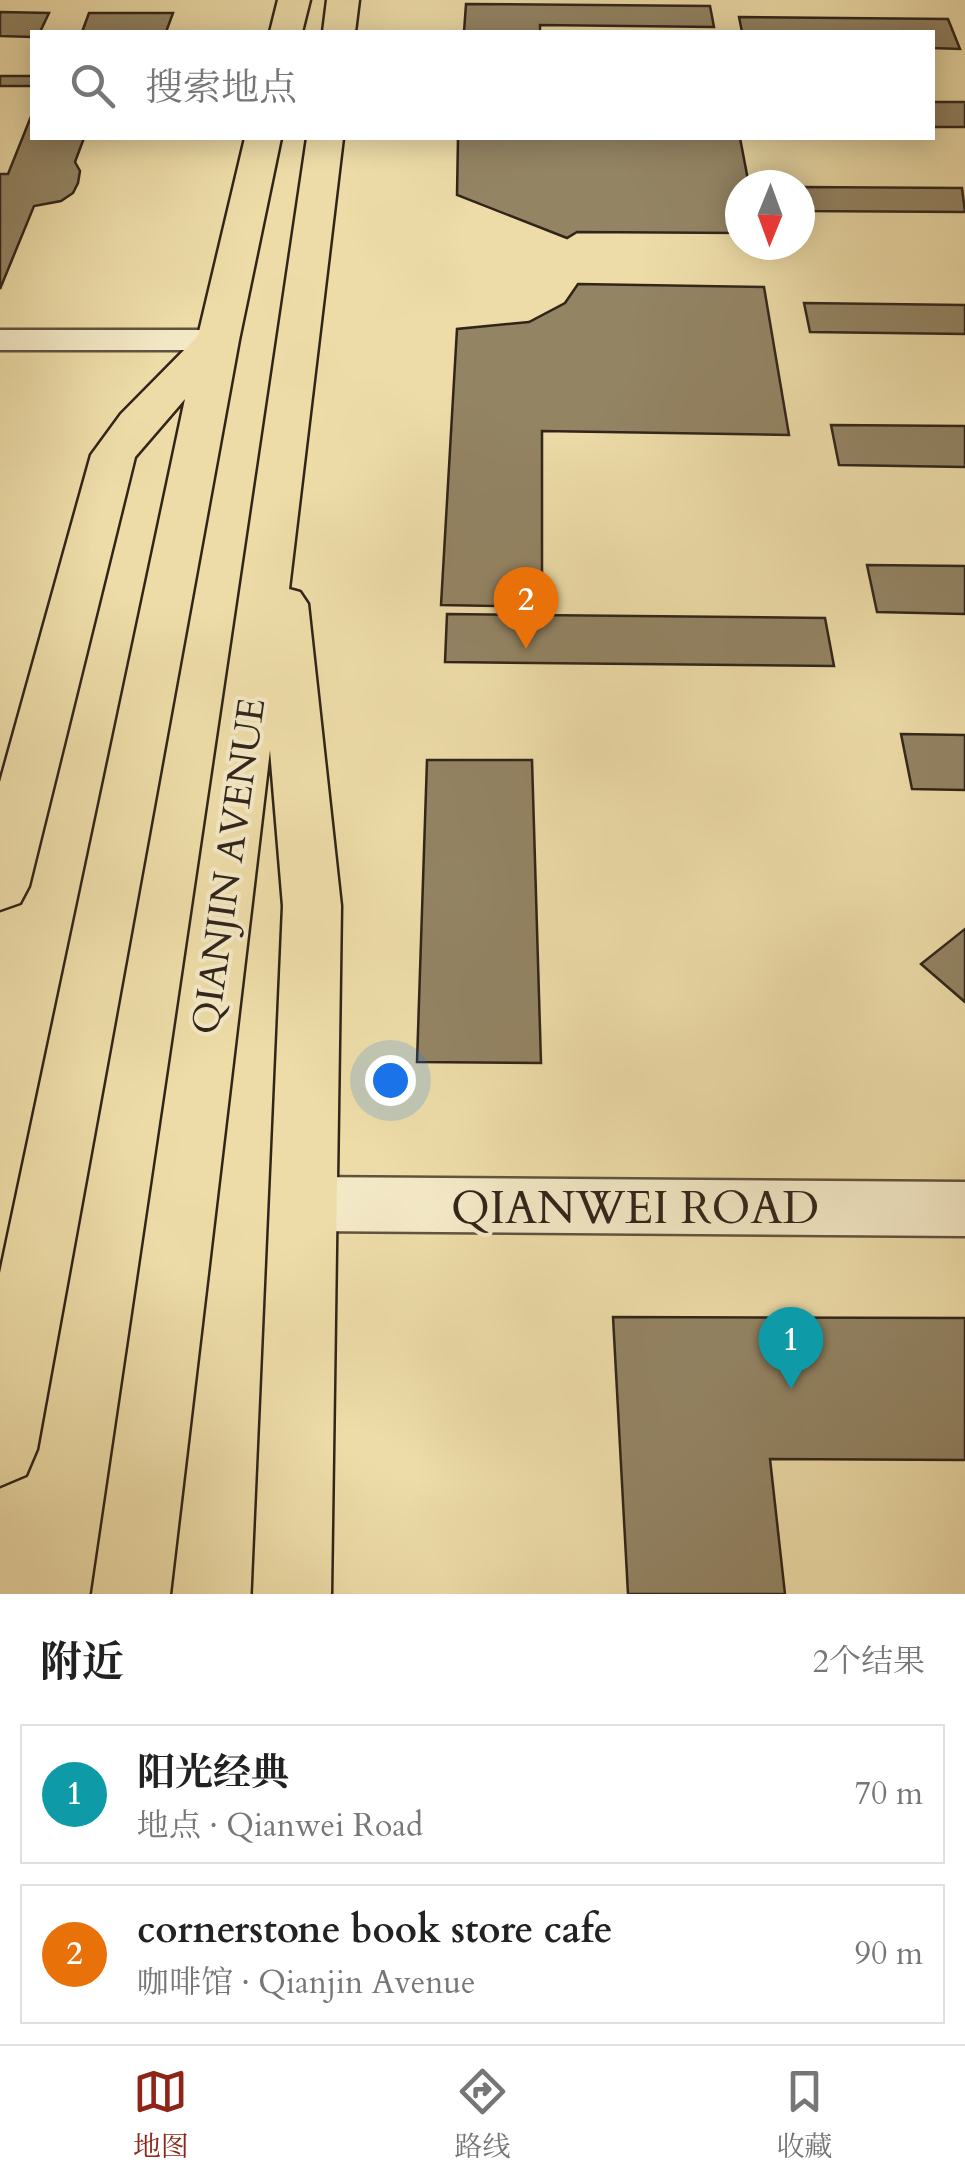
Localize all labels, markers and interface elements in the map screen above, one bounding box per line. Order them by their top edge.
search box [30,30,935,140]
icon: search [65,58,120,113]
text: 搜索地点 [145,62,297,114]
north arrow [725,170,815,260]
pin: 2 [494,566,558,649]
street label: QIANJIN AVENUE [180,695,278,1038]
your location [365,1055,416,1106]
street label: QIANWEI ROAD [451,1178,819,1239]
pin: 1 [758,1306,824,1389]
text: 附近 [40,1634,124,1691]
text: 2个结果 [813,1640,925,1684]
text: 阳光经典 [137,1747,289,1799]
text: 1 [66,1772,83,1816]
text: 70 m [855,1772,923,1816]
text: 地点 · Qianwei Road [137,1804,423,1848]
text: cornerstone book store cafe [137,1904,613,1956]
text: 2 [66,1932,83,1976]
text: 90 m [855,1932,923,1976]
text: 咖啡馆 · Qianjin Avenue [137,1961,476,2005]
tab: 地图 [133,2064,189,2166]
tab: 路线 [454,2064,510,2166]
tab: 收藏 [776,2064,832,2166]

